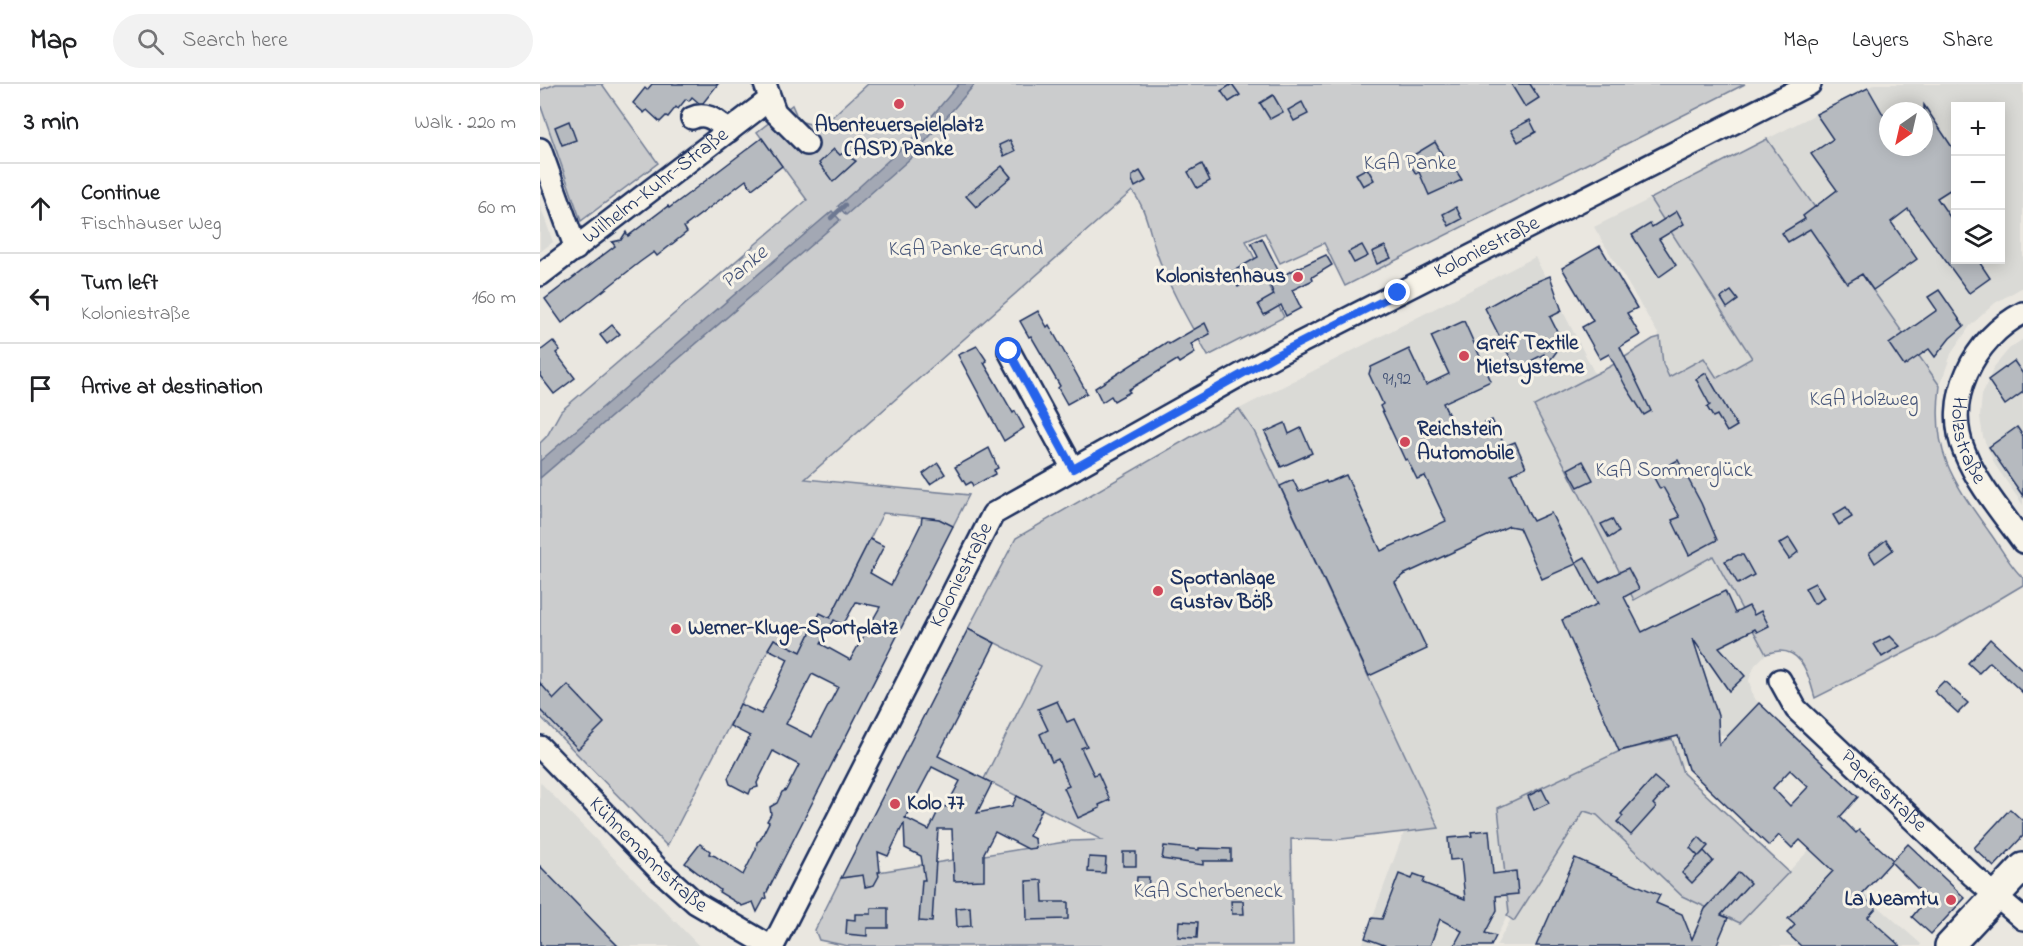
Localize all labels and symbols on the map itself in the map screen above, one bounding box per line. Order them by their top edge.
marker: Abenteuerspielplatz (ASP) Panke [892,97,906,111]
north arrow [1879,102,1933,156]
place label: Abenteuerspielplatz (ASP) Panke [815,111,984,165]
street label: Wilhelm-Kuhr-Straße [577,120,736,252]
park label: KGA Panke [1364,149,1457,179]
street label: Koloniestraße [1429,208,1545,287]
park label: KGA Panke-Grund [889,235,1043,265]
water label: Panke [714,238,777,298]
place label: Kolonistenhaus [1155,262,1286,292]
marker: Kolonistenhaus [1291,270,1305,284]
route end [1384,279,1410,305]
place label: Greif Textile Mietsysteme [1476,329,1585,385]
route start [995,337,1021,363]
marker: Greif Textile Mietsysteme [1457,349,1471,363]
house number: 91,92 [1383,367,1411,393]
park label: KGA Holzweg [1810,385,1919,417]
street label: Holzstraße [1942,395,1994,491]
place label: Reichstein Automobile [1417,415,1515,469]
marker: Reichstein Automobile [1398,435,1412,449]
park label: KGA Sommerglück [1595,456,1753,488]
street label: Koloniestraße [922,517,1001,633]
place label: Sportanlage Gustav Böß [1170,564,1275,618]
marker: Sportanlage Gustav Böß [1151,584,1165,598]
place label: Werner-Kluge-Sportplatz [688,614,899,646]
marker: Werner-Kluge-Sportplatz [669,622,683,636]
street label: Papierstraße [1833,743,1934,840]
place label: Kolo 77 [907,789,965,819]
street label: Kühnemannstraße [581,790,713,921]
marker: Kolo 77 [888,797,902,811]
park label: KGA Scherbeneck [1133,877,1283,907]
place label: La Neamtu [1844,885,1939,915]
marker: La Neamtu [1944,893,1958,907]

